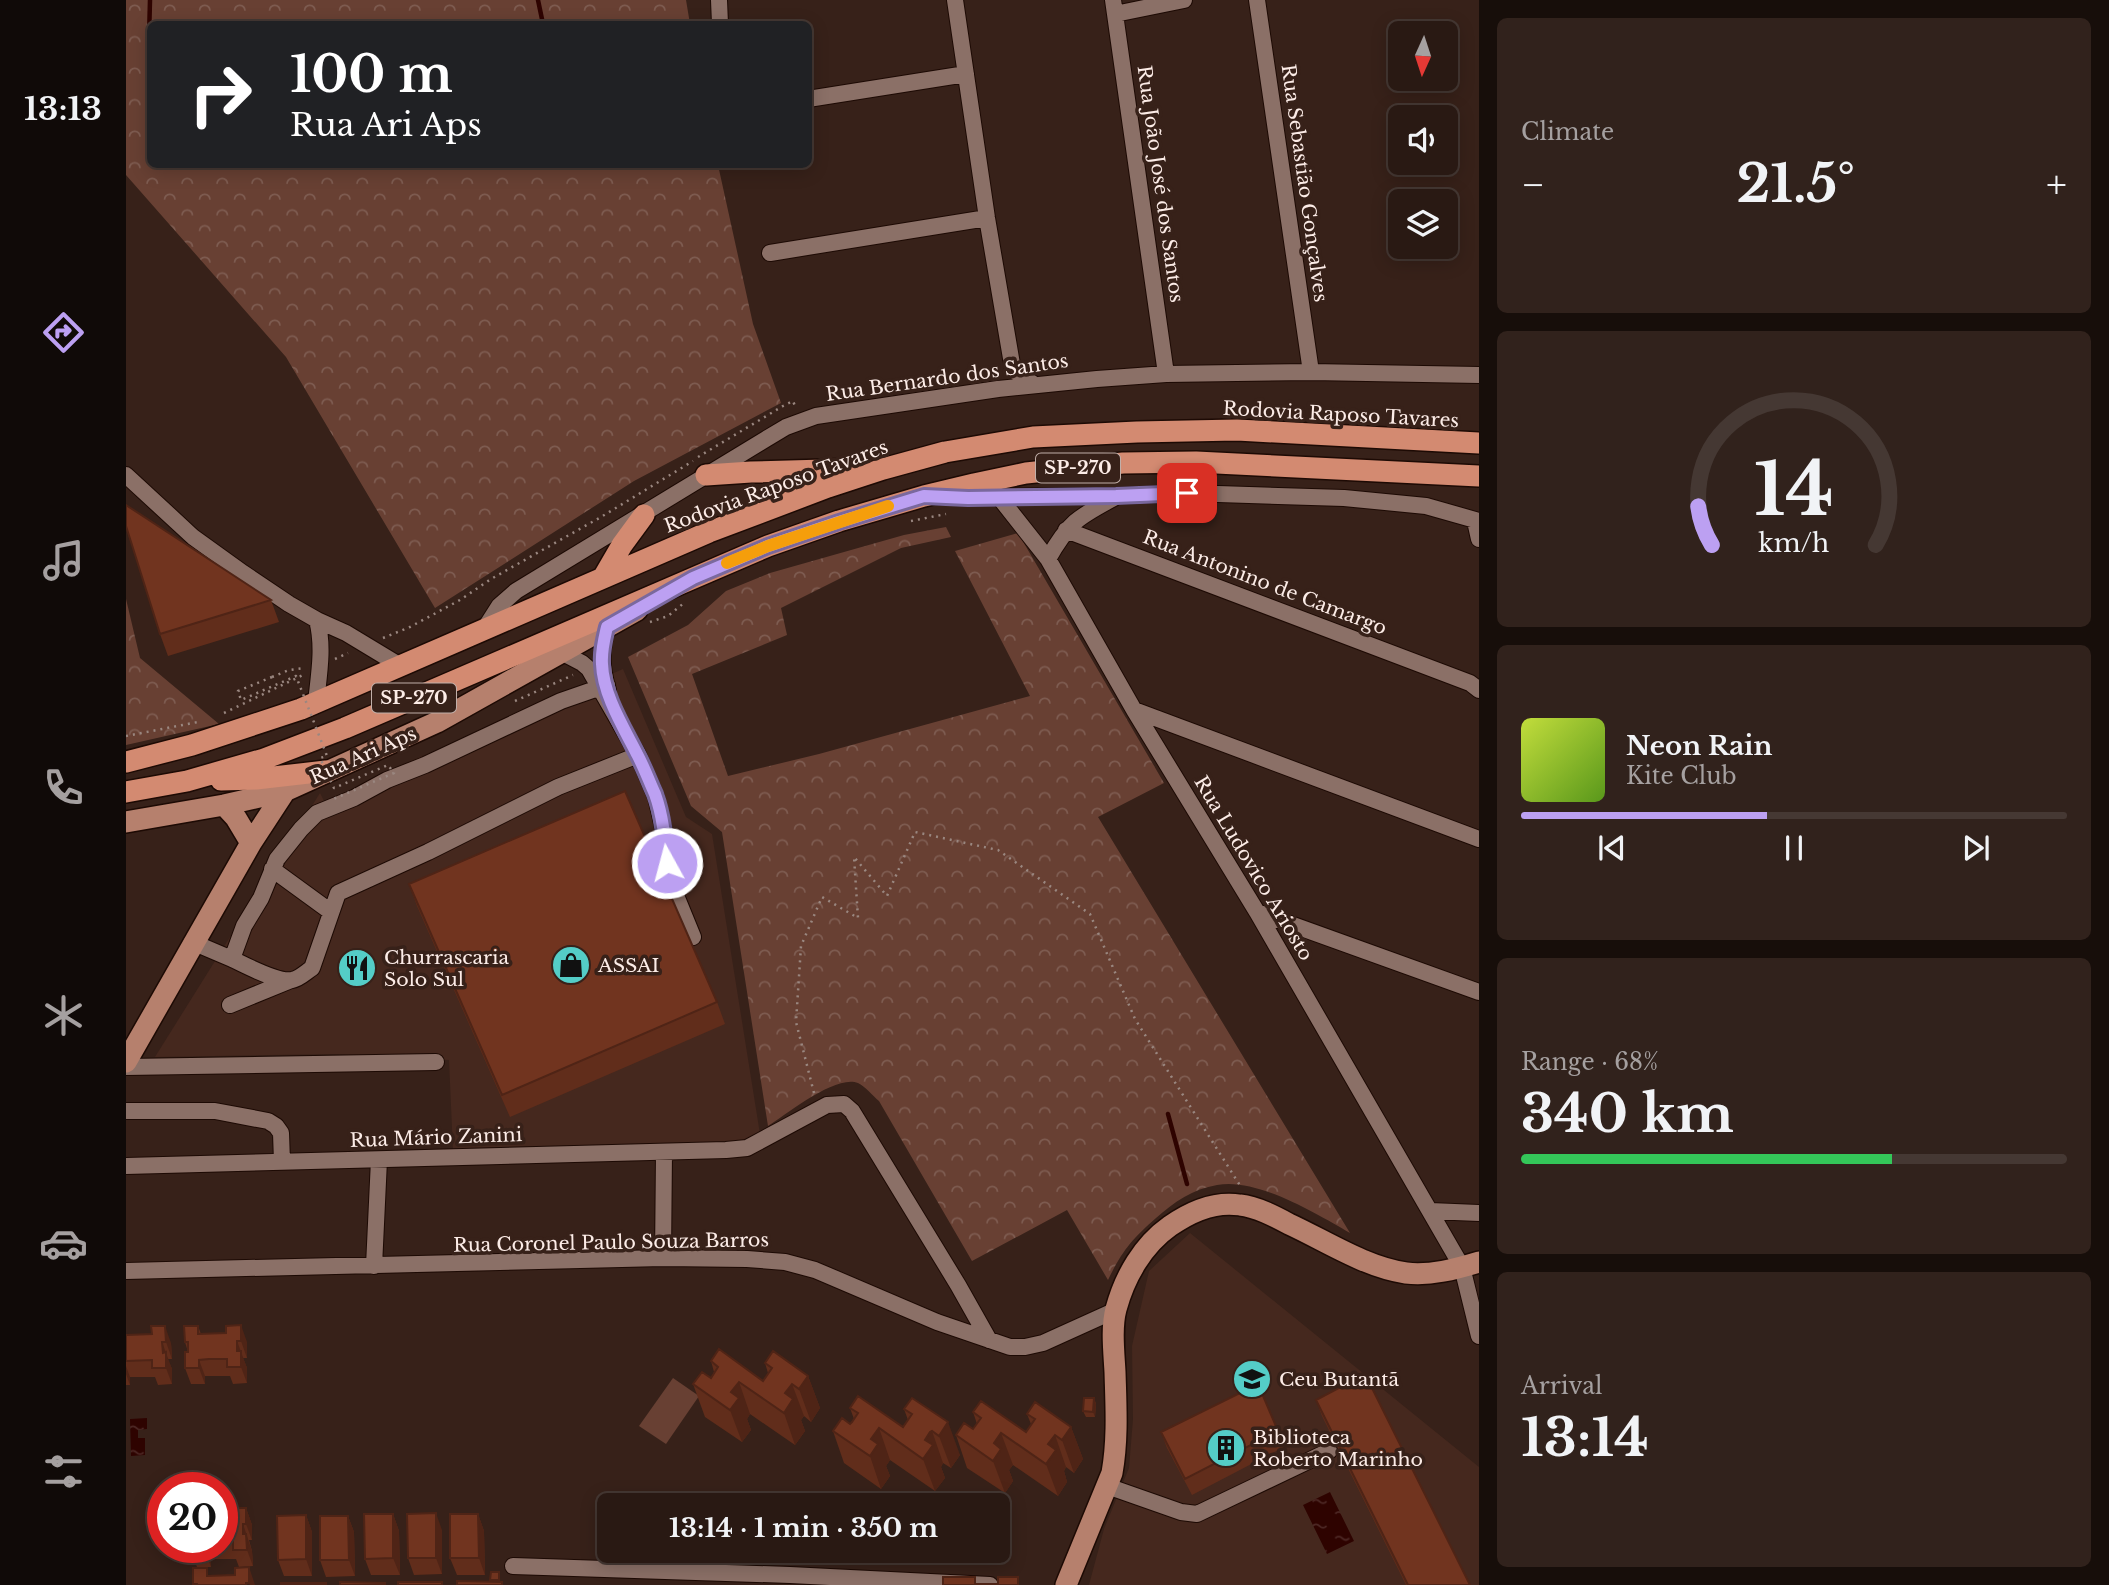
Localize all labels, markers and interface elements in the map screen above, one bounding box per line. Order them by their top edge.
north arrow [1388,21,1458,91]
map controls [1388,21,1458,259]
text: 100 m [290,44,453,105]
icon: right [175,49,266,140]
street label: Rua Sebastião Gonçalves [1276,63,1333,303]
street label: Rua João José dos Santos [1132,64,1189,304]
text: 13:13 [24,89,102,129]
text: Rua Ari Aps [290,105,482,145]
button: sound [1388,105,1458,175]
text: Climate [1521,118,1614,146]
text: 21.5° [1736,152,1855,216]
text: − [1521,161,1545,208]
text: + [2046,161,2067,208]
button: layers [1388,189,1458,259]
icon: directions [39,308,88,357]
street label: Rua Bernardo dos Santos [824,349,1070,406]
street label: Rodovia Raposo Tavares [1222,397,1460,432]
street label: Rodovia Raposo Tavares [661,435,891,538]
text: 14 [1754,445,1834,536]
road number: SP-270 [1036,454,1120,482]
pin [1157,463,1217,523]
icon: arrive [1168,474,1206,512]
street label: Rua Antonino de Camargo [1140,525,1390,640]
text: km/h [1759,528,1829,559]
icon: music [39,536,88,585]
road number: SP-270 [372,684,456,712]
street label: Rua Ari Aps [307,722,420,789]
text: Neon Rain [1626,730,1772,762]
text: Kite Club [1626,762,1737,790]
icon: phone [39,763,88,812]
street label: Rua Ludovico Ariosto [1189,772,1318,965]
position arrow [630,826,704,900]
icon: previous [1593,829,1631,867]
icon: pause [1775,829,1813,867]
icon: next [1957,829,1995,867]
shop icon: ASSAI [550,944,592,986]
place label: Churrascaria Solo Sul [384,946,510,991]
restaurant icon: Churrascaria Solo Sul [336,947,378,989]
place label: ASSAI [597,954,660,977]
icon: climate [39,991,88,1040]
text: Range · 68% [1521,1048,1658,1076]
text: 340 km [1521,1082,1734,1146]
street label: Rua Mário Zanini [349,1123,523,1152]
icon: car [39,1219,88,1268]
street label: Rua Coronel Paulo Souza Barros [453,1228,769,1257]
school or university icon: Ceu Butantã [1231,1358,1273,1400]
place label: Ceu Butantã [1279,1368,1399,1391]
text: Arrival [1521,1372,1602,1400]
text: 13:14 [1521,1406,1649,1470]
place label: Biblioteca Roberto Marinho [1253,1426,1423,1471]
building icon: Biblioteca Roberto Marinho [1205,1427,1247,1469]
icon: filters [39,1447,88,1496]
speed limit sign: 20 [147,1472,238,1563]
text: 13:14 · 1 min · 350 m [669,1512,938,1544]

